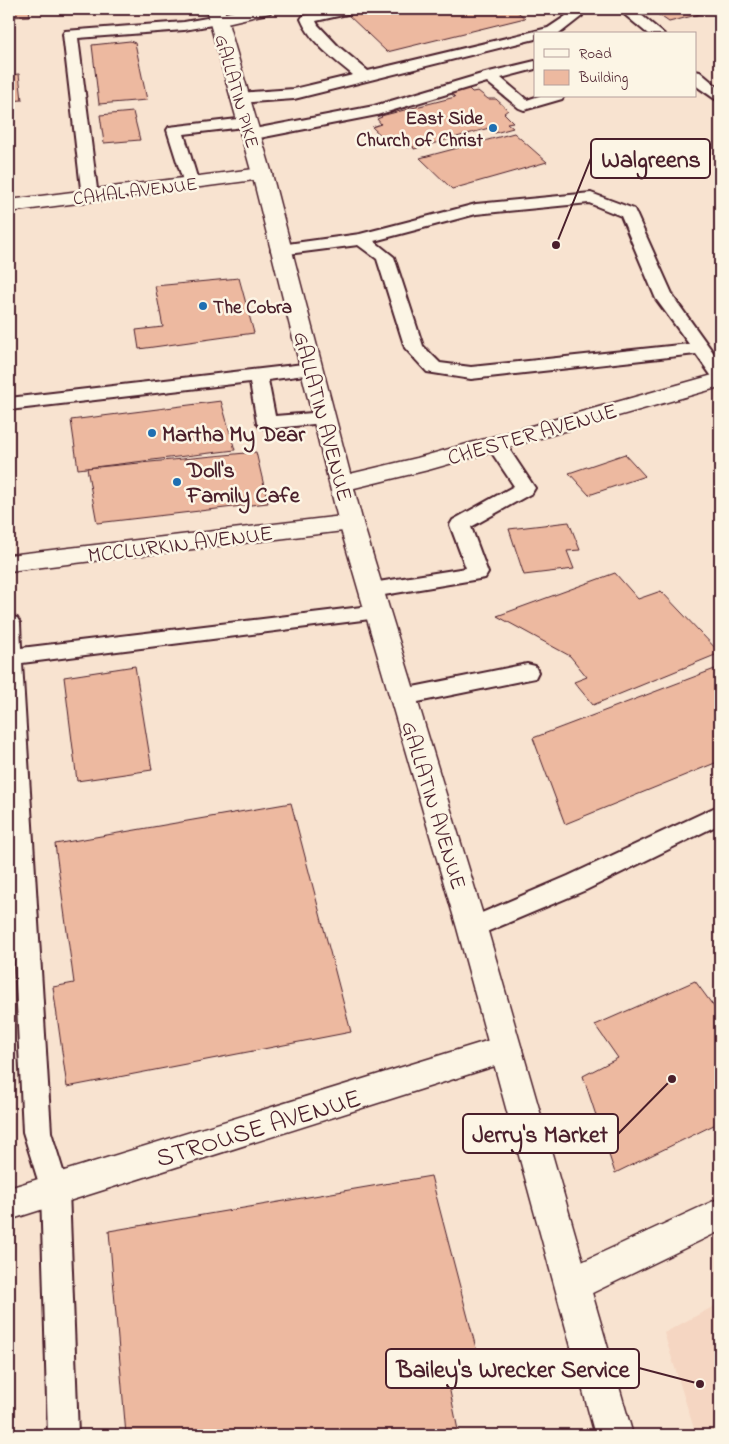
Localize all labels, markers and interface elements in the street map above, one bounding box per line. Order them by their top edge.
street label: GALLATIN PIKE [206,32,265,152]
legend [534,32,696,98]
text: Road [579,43,612,65]
text: Building [578,67,628,90]
place label: East Side Church of Christ [356,106,484,155]
marker: East Side Church of Christ [487,122,499,134]
callout: Walgreens [591,139,710,178]
text: Walgreens [601,144,701,180]
street label: CAHAL AVENUE [72,171,199,214]
place label: The Cobra [213,295,292,322]
marker: The Cobra [197,300,209,312]
street label: GALLATIN AVENUE [283,328,359,505]
street label: CHESTER AVENUE [444,396,621,475]
place label: Martha My Dear [162,420,306,453]
marker: Martha My Dear [146,427,158,439]
place label: Doll's Family Cafe [186,456,301,514]
marker: Doll's Family Cafe [171,476,183,488]
street label: MCCLURKIN AVENUE [86,519,275,573]
street label: GALLATIN AVENUE [391,718,473,894]
street label: STROUSE AVENUE [152,1081,366,1179]
callout: Jerry's Market [463,1114,618,1153]
text: Jerry's Market [472,1119,609,1155]
callout: Bailey's Wrecker Service [386,1349,639,1388]
text: Bailey's Wrecker Service [395,1354,631,1390]

